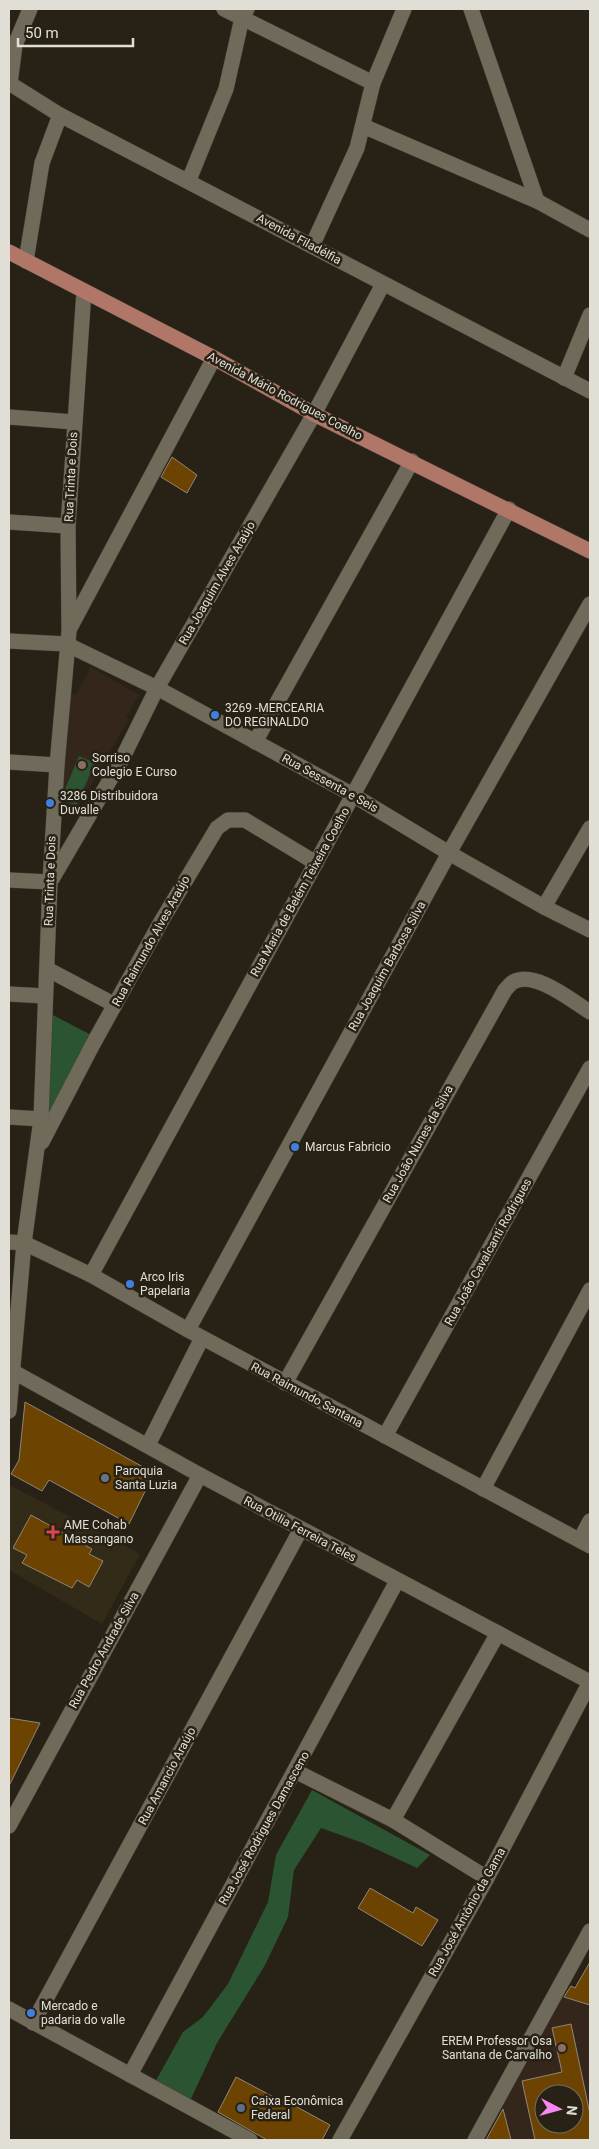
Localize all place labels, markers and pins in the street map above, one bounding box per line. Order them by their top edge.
place label: 3269 -MERCEARIA DO REGINALDO [225,701,324,729]
marker: 3269 -MERCEARIA DO REGINALDO [209,709,221,721]
place label: Sorriso Colegio E Curso [92,751,177,779]
marker: Sorriso Colegio E Curso [76,759,88,771]
place label: 3286 Distribuidora Duvalle [60,789,158,817]
marker: 3286 Distribuidora Duvalle [44,797,56,809]
place label: Marcus Fabricio [305,1140,391,1154]
marker: Marcus Fabricio [289,1141,301,1153]
place label: Arco Iris Papelaria [140,1270,190,1298]
marker: Arco Iris Papelaria [124,1278,136,1290]
place label: Paroquia Santa Luzia [115,1464,177,1492]
marker: Paroquia Santa Luzia [99,1472,111,1484]
place label: AME Cohab Massangano [64,1518,133,1546]
marker: AME Cohab Massangano [46,1525,60,1539]
place label: Mercado e padaria do valle [41,1999,125,2027]
marker: Mercado e padaria do valle [25,2007,37,2019]
place label: EREM Professor Osa Santana de Carvalho [442,2034,552,2062]
marker: EREM Professor Osa Santana de Carvalho [556,2042,568,2054]
place label: Caixa Econômica Federal [251,2094,343,2122]
marker: Caixa Econômica Federal [235,2102,247,2114]

